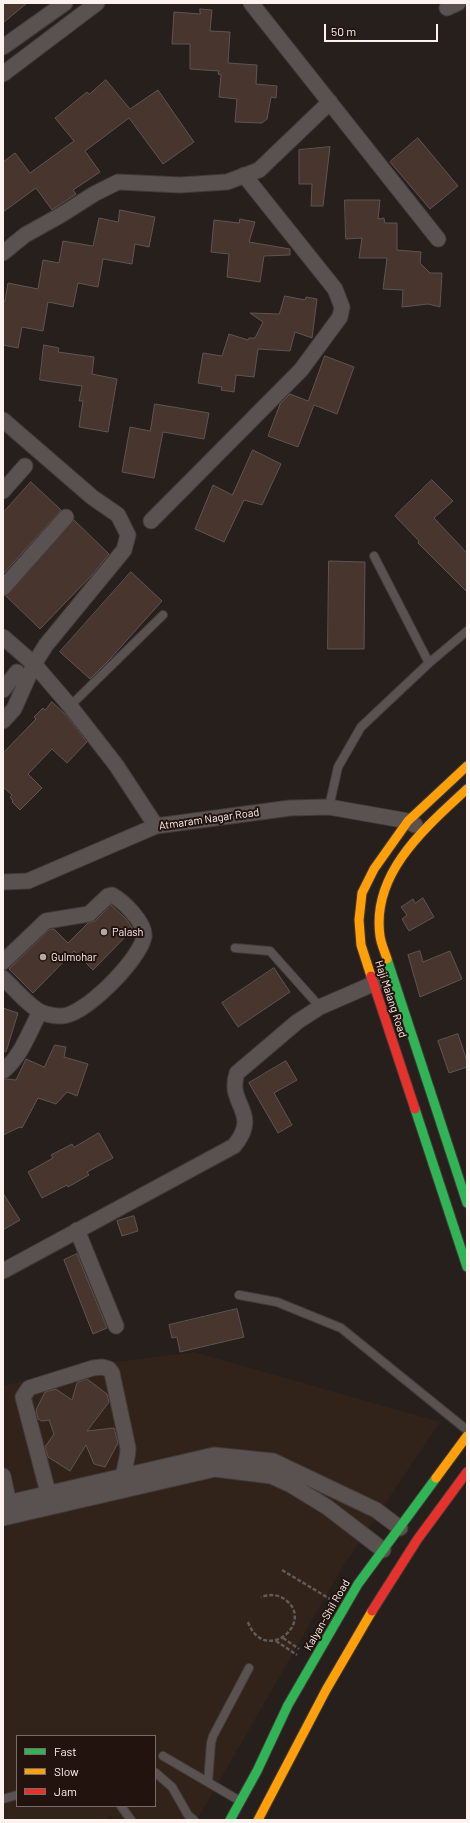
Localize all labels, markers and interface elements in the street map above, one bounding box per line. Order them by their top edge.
scale bar [326,16,440,42]
text: 50 m [331,24,356,38]
street label: Atmaram Nagar Road [158,805,260,833]
place label: Palash [112,925,143,939]
marker: Palash [99,927,109,937]
place label: Gulmohar [51,950,97,964]
marker: Gulmohar [38,952,48,962]
street label: Haji Malang Road [372,959,410,1039]
street label: Kalyan-Shil Road [301,1577,353,1653]
legend [16,1735,156,1807]
text: Fast [54,1744,77,1758]
text: Slow [54,1764,79,1778]
text: Jam [54,1784,77,1798]

